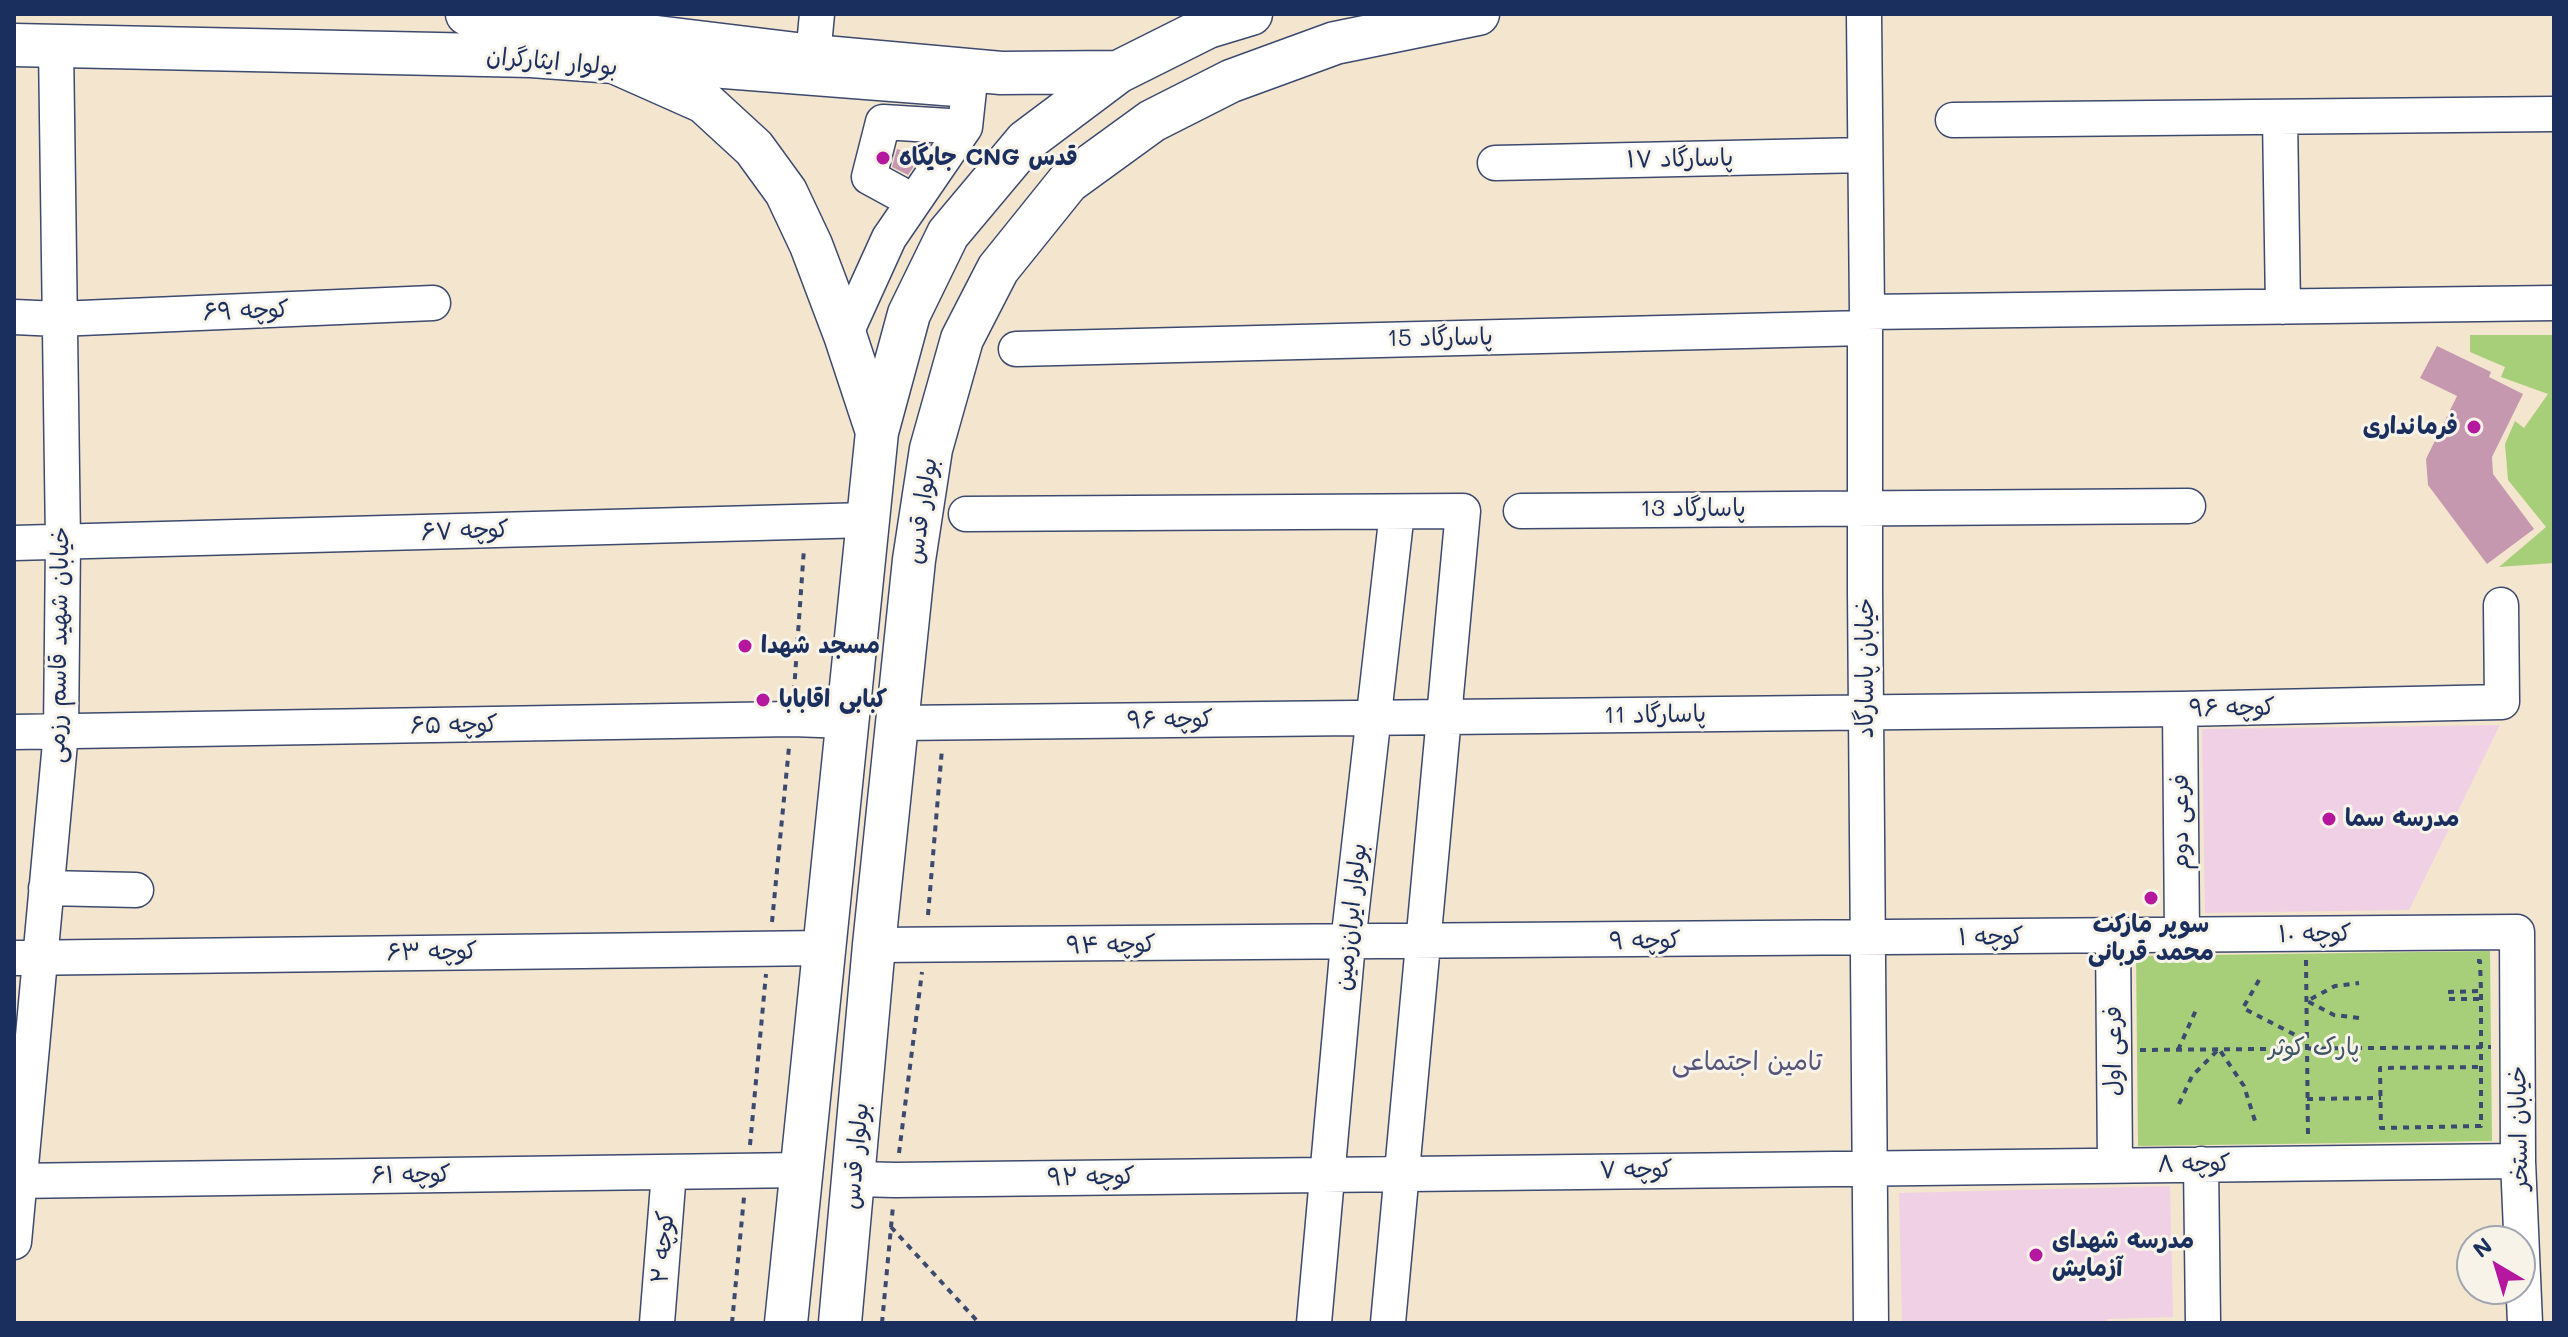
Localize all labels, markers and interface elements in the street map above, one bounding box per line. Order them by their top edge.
street label: بولوار ایثارگران [485,42,619,82]
place label: جایگاه CNG قدس [899,144,1078,172]
street label: پاسارگاد ۱۷ [1626,144,1734,174]
marker: جایگاه CNG قدس [874,149,892,167]
street label: کوچه ۶۹ [202,295,290,327]
street label: پاسارگاد 15 [1387,323,1493,353]
place label: فرمانداری [2363,413,2458,441]
marker: فرمانداری [2465,418,2483,436]
street label: بولوار قدس [900,456,944,566]
street label: پاسارگاد 13 [1640,495,1746,523]
street label: کوچه ۶۷ [420,515,510,547]
street label: خیابان شهید قاسم رزمی [43,526,75,764]
street label: خیابان پاسارگاد [1852,598,1880,738]
place label: مسجد شهدا [761,632,880,660]
marker: مسجد شهدا [736,637,754,655]
place label: کبابی اقابابا [779,686,887,714]
marker: کبابی اقابابا [754,691,772,709]
street label: کوچه ۹۶ [2189,693,2275,723]
street label: پاسارگاد 11 [1604,700,1706,730]
street label: کوچه ۹۶ [1127,705,1213,735]
street label: کوچه ۶۵ [410,710,498,740]
street label: فرعی دوم [2167,774,2195,870]
place label: مدرسه سما [2345,805,2459,833]
marker: مدرسه سما [2320,810,2338,828]
street label: بولوار ایران‌زمین [1329,842,1373,992]
marker: سوپر مارکت محمد قربانی [2142,889,2160,907]
place label: سوپر مارکت محمد قربانی [2088,911,2214,967]
street label: کوچه ۱۰ [2278,919,2352,949]
street label: کوچه ۱ [1958,922,2024,952]
street label: کوچه ۹ [1609,926,1681,956]
street label: کوچه ۹۴ [1066,930,1156,960]
street label: کوچه ۶۳ [386,937,478,967]
street label: فرعی اول [2100,1006,2128,1096]
park label: پارک کوثر [2269,1034,2359,1062]
district label: تامین اجتماعی [1672,1046,1822,1078]
street label: خیابان استخر [2504,1065,2534,1191]
street label: بولوار قدس [837,1101,875,1211]
street label: کوچه ۸ [2157,1149,2231,1179]
street label: کوچه ۷ [1599,1155,1673,1185]
street label: کوچه ۶۱ [371,1160,451,1190]
street label: کوچه ۹۲ [1047,1162,1135,1192]
street label: کوچه ۲ [645,1209,681,1285]
north arrow [2456,1225,2536,1305]
place label: مدرسه شهدای آزمایش [2052,1227,2194,1283]
text: N [2467,1231,2498,1264]
marker: مدرسه شهدای آزمایش [2027,1246,2045,1264]

